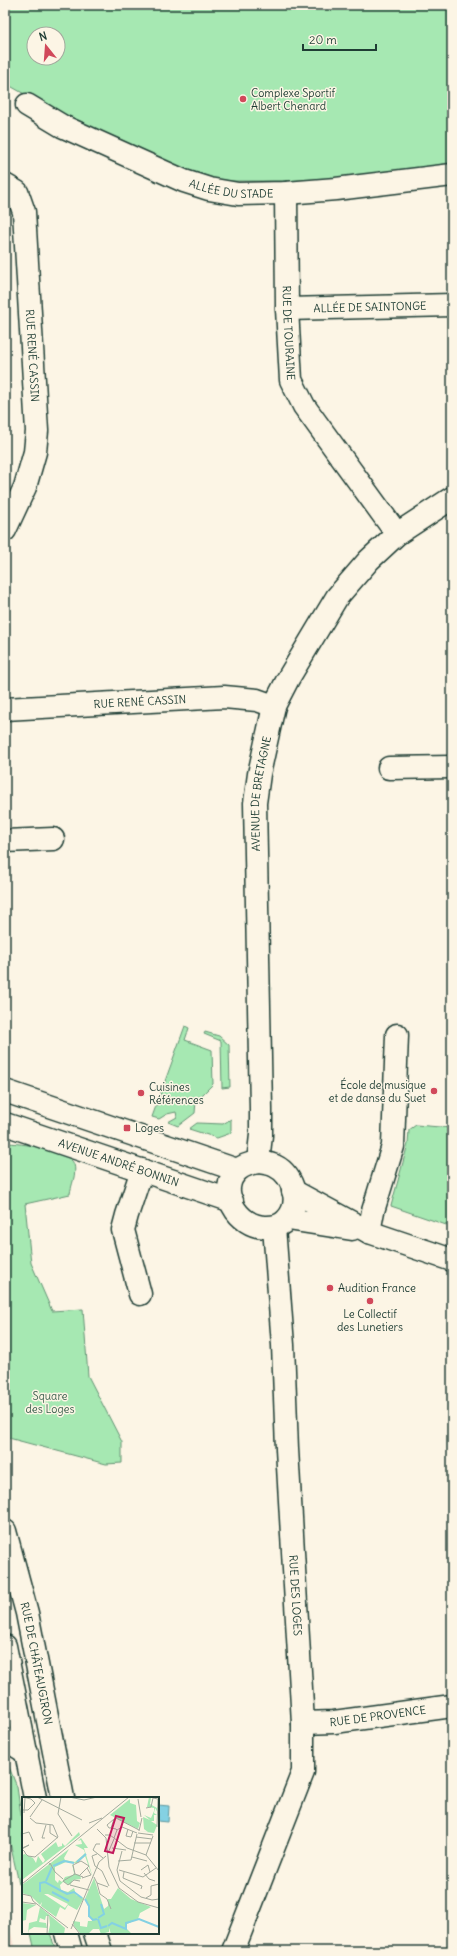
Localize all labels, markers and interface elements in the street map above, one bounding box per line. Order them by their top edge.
north arrow [26,26,66,66]
scale bar [303,26,376,52]
text: N [37,29,49,44]
text: 20 m [309,32,337,47]
place label: Complexe Sportif Albert Chenard [251,86,335,113]
marker: Complexe Sportif Albert Chenard [238,94,248,104]
street label: ALLÉE DU STADE [187,176,273,201]
street label: RUE DE TOURAINE [280,285,298,381]
street label: ALLÉE DE SAINTONGE [313,299,427,315]
street label: RUE RENÉ CASSIN [23,309,42,402]
street label: RUE RENÉ CASSIN [93,692,186,711]
street label: AVENUE DE BRETAGNE [248,735,274,851]
place label: École de musique et de danse du Suet [328,1077,426,1105]
place label: Cuisines Références [149,1080,204,1107]
marker: École de musique et de danse du Suet [429,1086,439,1096]
marker: Cuisines Références [136,1088,146,1098]
place label: Loges [135,1121,164,1135]
marker: Loges [122,1123,132,1133]
street label: AVENUE ANDRÉ BONNIN [57,1136,181,1189]
place label: Audition France [338,1281,416,1295]
marker: Audition France [325,1283,335,1293]
marker: Le Collectif des Lunetiers [365,1296,375,1306]
place label: Le Collectif des Lunetiers [337,1307,403,1334]
park label: Square des Loges [25,1389,75,1416]
street label: RUE DES LOGES [286,1554,305,1636]
street label: RUE DE CHÂTEAUGIRON [17,1600,56,1726]
street label: RUE DE PROVENCE [329,1703,427,1729]
inset map [22,1797,159,1934]

